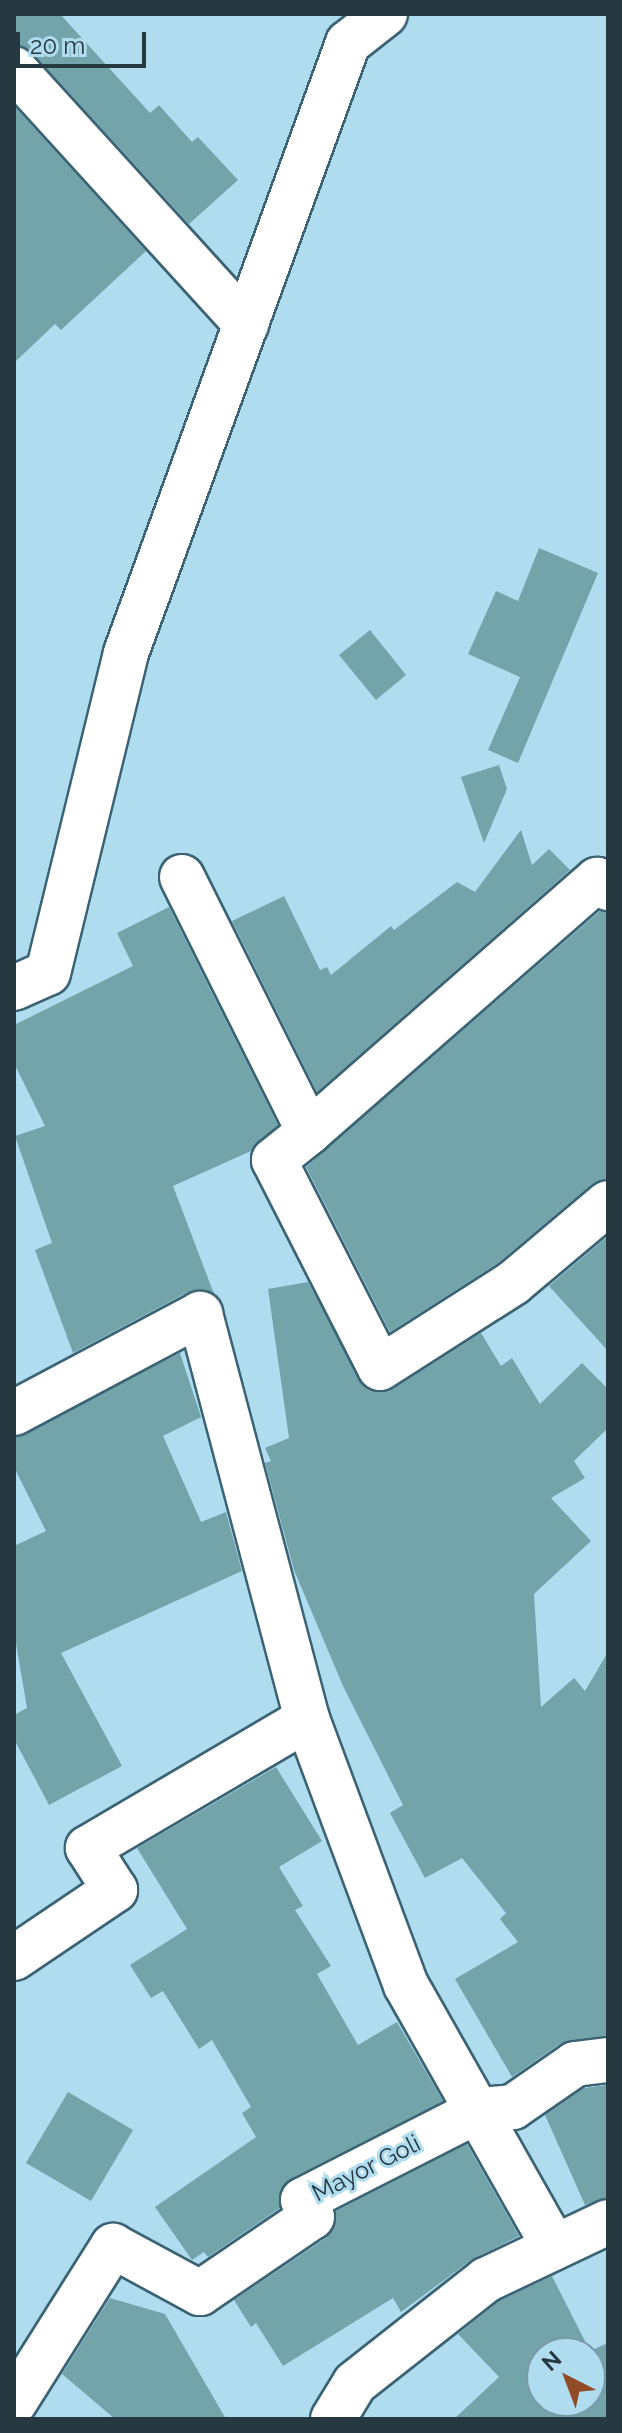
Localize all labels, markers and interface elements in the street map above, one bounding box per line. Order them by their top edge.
scale bar [20,16,150,66]
text: 20 m [30,31,85,60]
street label: Mayor Goli [307,2128,425,2208]
north arrow [526,2337,606,2417]
text: N [536,2345,566,2376]

